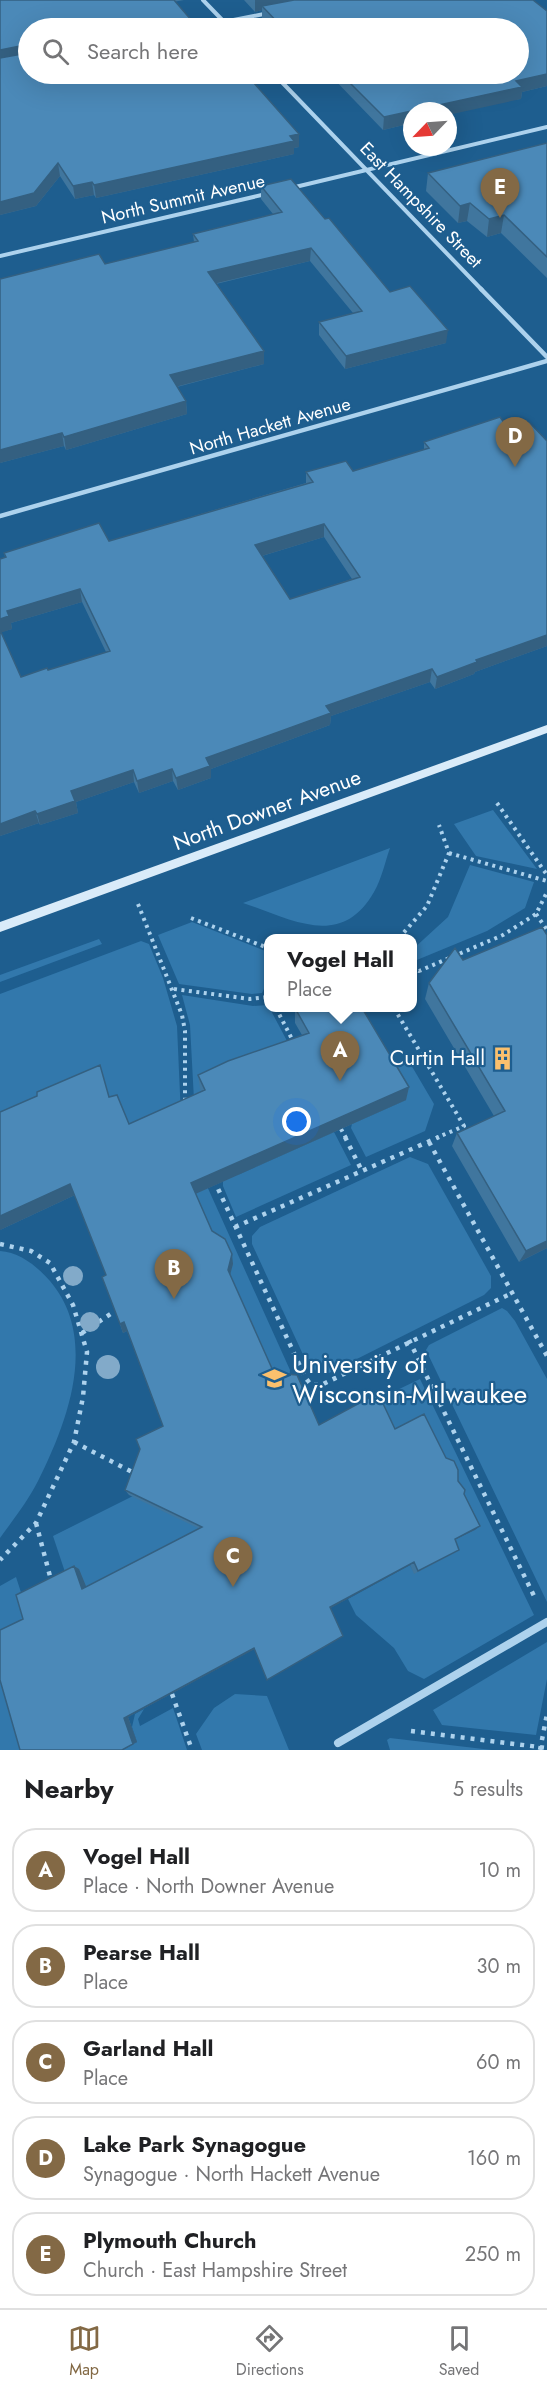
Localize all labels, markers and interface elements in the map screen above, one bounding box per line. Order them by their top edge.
search box [18,18,529,84]
icon: search [39,35,72,68]
text: Search here [87,35,198,67]
north arrow [403,102,457,156]
street label: East Hampshire Street [354,136,489,274]
street label: North Summit Avenue [99,168,267,230]
pin: E [480,168,520,218]
street label: North Hackett Avenue [186,391,354,461]
pin: D [496,418,534,467]
street label: North Downer Avenue [169,762,365,858]
popup [264,934,417,1012]
text: Vogel Hall [287,943,394,975]
text: Place [287,975,332,1004]
pin: A [320,1032,360,1081]
place label: Curtin Hall [390,1043,485,1073]
building icon: Curtin Hall [490,1045,516,1071]
your location [282,1107,311,1136]
pin: B [154,1250,194,1299]
place label: University of Wisconsin-Milwaukee [292,1345,527,1413]
school or university icon: University of Wisconsin-Milwaukee [261,1366,287,1392]
pin: C [214,1538,252,1587]
text: Nearby [24,1770,113,1808]
text: 5 results [453,1775,523,1804]
text: Vogel Hall [83,1840,190,1872]
text: A [38,1856,53,1885]
text: 10 m [478,1856,521,1885]
text: Place · North Downer Avenue [83,1872,334,1901]
text: Pearse Hall [83,1936,200,1968]
text: B [39,1952,52,1981]
text: 30 m [476,1952,521,1981]
text: Place [83,1968,128,1997]
text: Garland Hall [83,2032,213,2064]
text: C [38,2048,53,2077]
text: 60 m [476,2048,521,2077]
text: Place [83,2064,128,2093]
text: Lake Park Synagogue [83,2128,306,2160]
text: D [38,2144,53,2173]
text: 160 m [467,2144,521,2173]
text: Synagogue · North Hackett Avenue [83,2160,380,2189]
text: Plymouth Church [83,2224,257,2256]
text: E [39,2240,52,2269]
text: 250 m [465,2240,521,2269]
text: Church · East Hampshire Street [83,2256,347,2285]
tab: Map [68,2322,101,2381]
tab: Directions [236,2322,304,2381]
tab: Saved [439,2322,479,2381]

